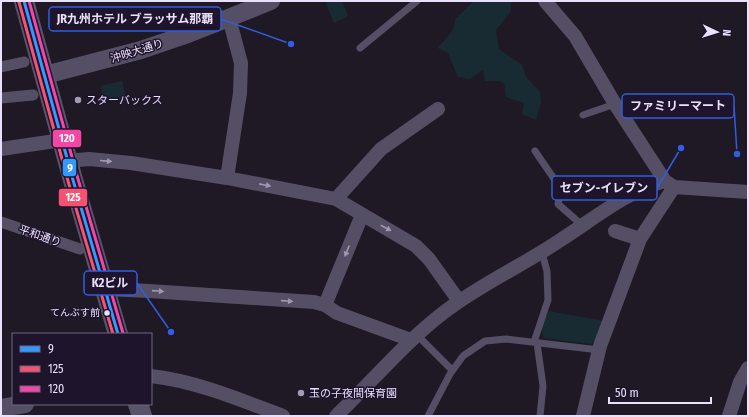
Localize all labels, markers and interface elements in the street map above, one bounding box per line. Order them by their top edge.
callout: JR九州ホテル ブラッサム那覇 [49,7,221,31]
text: JR九州ホテル ブラッサム那覇 [56,12,213,26]
north arrow [697,12,737,52]
text: N [720,29,733,36]
street label: 沖映大通り [109,37,165,65]
place label: スターバックス [86,94,163,107]
callout: ファミリーマート [622,94,734,118]
marker: スターバックス [73,95,83,105]
text: ファミリーマート [630,99,726,113]
line badge: 120 [52,129,82,148]
text: 120 [59,132,75,145]
one-way arrow [100,157,112,164]
line badge: 9 [62,158,77,177]
text: 9 [67,162,73,175]
callout: セブン-イレブン [552,176,657,200]
text: セブン-イレブン [560,181,648,195]
one-way arrow [259,183,271,189]
line badge: 125 [58,188,88,207]
text: 125 [65,191,81,204]
street label: 平和通り [17,223,63,249]
one-way arrow [380,225,391,232]
one-way arrow [343,246,349,258]
callout: K2ビル [84,271,137,295]
text: K2ビル [92,276,128,290]
one-way arrow [152,288,164,295]
one-way arrow [281,297,293,304]
place label: てんぶす前 [50,307,100,319]
marker: てんぶす前 [102,308,112,318]
legend [12,333,152,405]
text: 9 [48,342,54,356]
text: 125 [48,362,64,376]
scale bar [609,379,711,405]
text: 120 [48,382,64,396]
text: 50 m [615,386,639,400]
place label: 玉の子夜間保育園 [309,387,397,400]
marker: 玉の子夜間保育園 [296,388,306,398]

